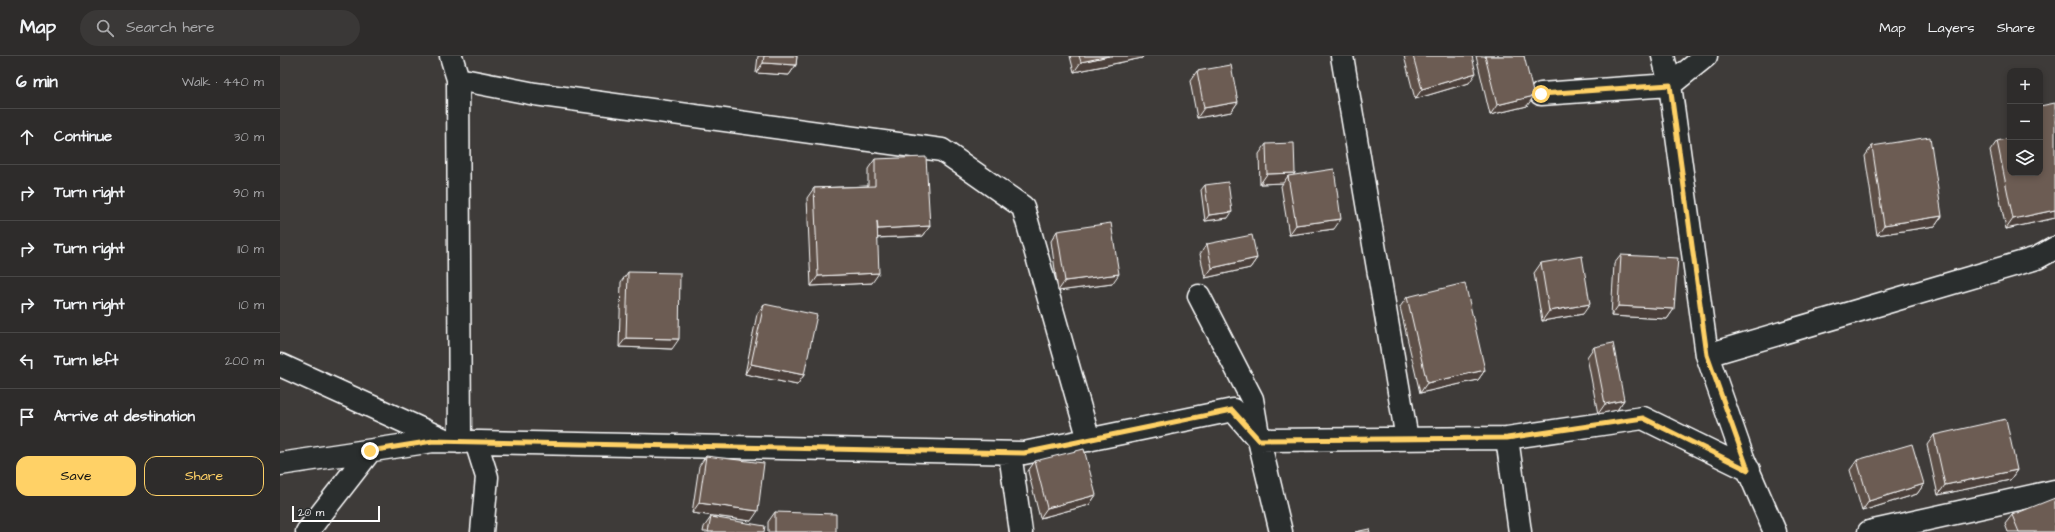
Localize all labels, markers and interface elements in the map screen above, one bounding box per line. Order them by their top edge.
search box [80,10,360,46]
text: Map [20,14,56,41]
icon: search [94,17,116,39]
text: Search here [126,17,215,38]
text: Map [1879,18,1906,38]
text: Layers [1928,18,1975,38]
text: Share [1997,18,2035,38]
map controls [2007,68,2043,176]
button: + [2007,68,2043,104]
text: 6 min [16,70,58,94]
text: Walk · 440 m [182,73,264,91]
route start [1532,85,1550,103]
button: − [2007,104,2043,140]
icon: ahead [16,126,38,148]
text: Continue [54,126,112,147]
text: 30 m [234,128,264,146]
button: layers [2007,140,2043,176]
icon: right [16,182,38,204]
text: Turn right [54,182,125,203]
text: 90 m [233,184,264,202]
icon: right [16,238,38,260]
text: Turn right [54,238,125,259]
text: 110 m [237,240,264,258]
icon: right [16,294,38,316]
text: Turn right [54,294,125,315]
text: 10 m [239,296,264,314]
icon: left [16,350,38,372]
text: Turn left [54,350,118,371]
text: 200 m [225,352,264,370]
icon: arrive [16,406,38,428]
text: Arrive at destination [54,406,195,427]
route end [361,442,379,460]
button: Save [16,456,136,496]
button: Share [144,456,264,496]
scale bar [292,504,380,523]
text: 20 m [298,505,324,520]

